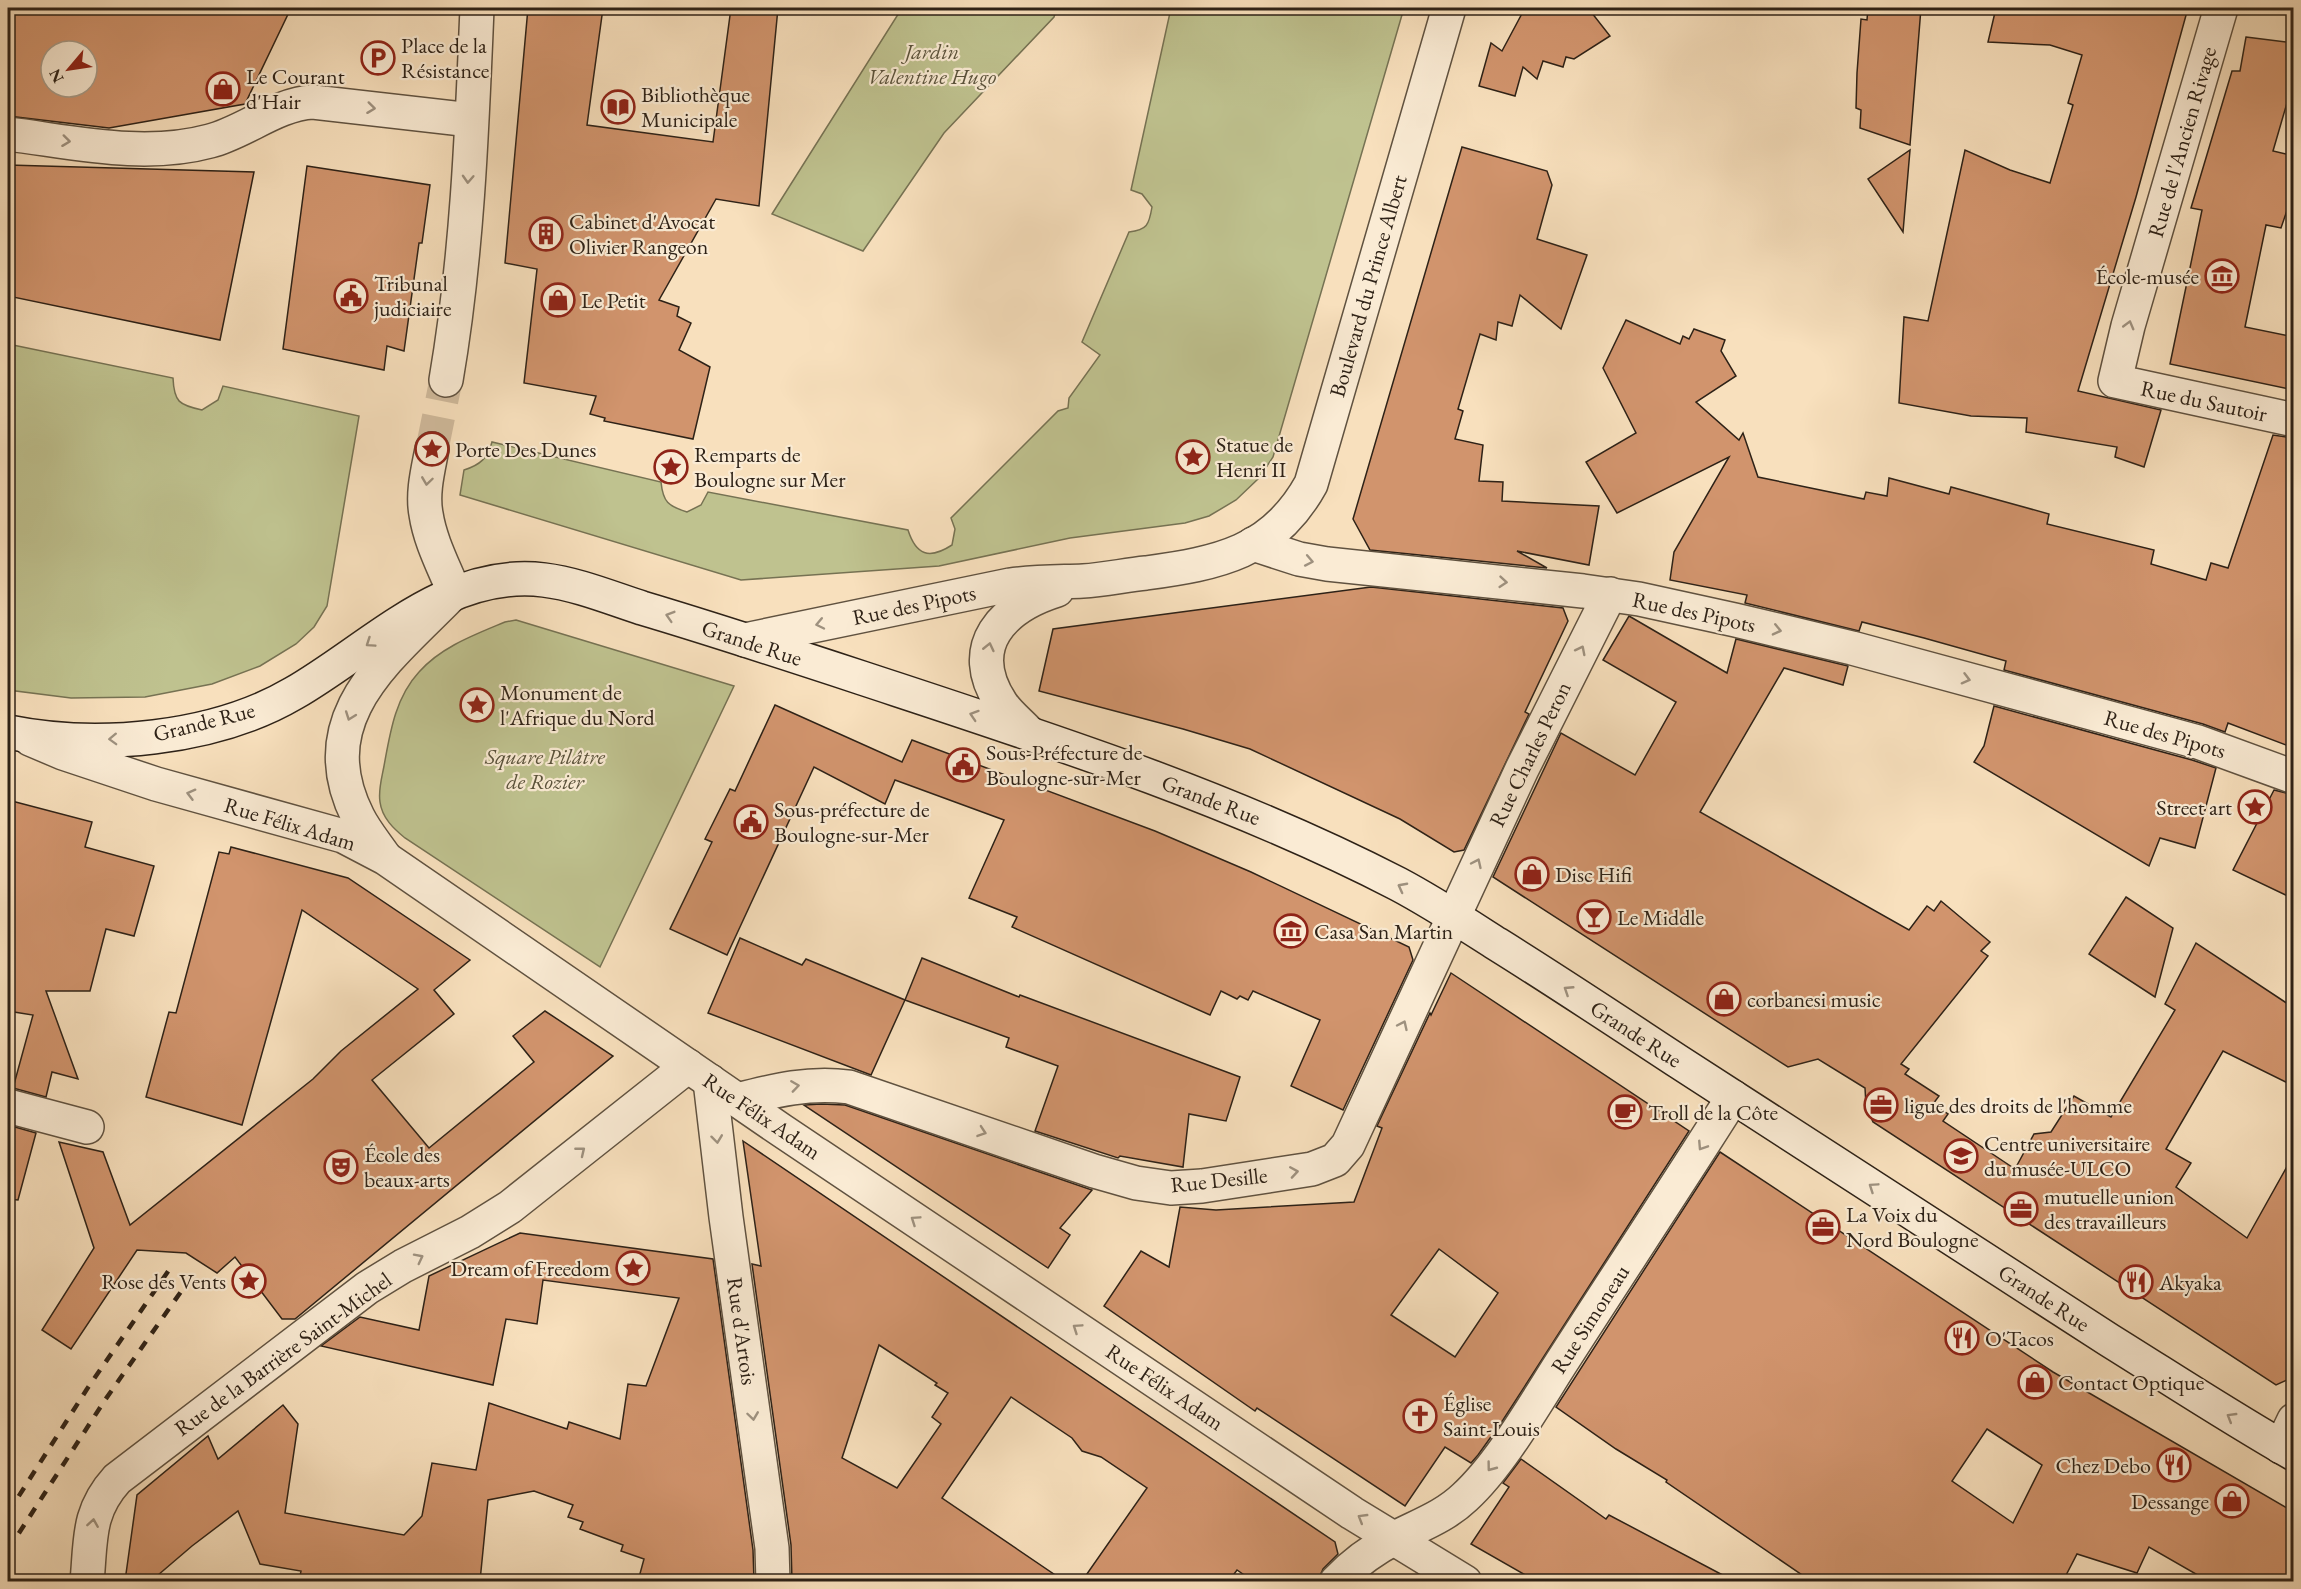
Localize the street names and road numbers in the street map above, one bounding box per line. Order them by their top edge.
street label: Rue de l'Ancien Rivage [2141,43,2223,241]
street label: Boulevard du Prince Albert [1322,171,1414,401]
street label: Rue du Sautoir [2138,373,2271,429]
street label: Rue des Pipots [850,578,978,632]
street label: Rue des Pipots [1630,585,1758,639]
street label: Grande Rue [698,613,806,673]
street label: Rue Charles Peron [1482,676,1578,831]
street label: Grande Rue [150,695,258,749]
street label: Rue des Pipots [2101,703,2229,765]
street label: Grande Rue [1157,768,1265,832]
street label: Rue Félix Adam [221,790,359,858]
street label: Grande Rue [1585,994,1688,1075]
street label: Rue Félix Adam [697,1066,827,1166]
street label: Rue Desille [1169,1160,1269,1199]
street label: Grande Rue [1993,1258,2096,1339]
street label: Rue Simoneau [1544,1259,1636,1379]
street label: Rue de la Barrière Saint-Michel [169,1265,397,1443]
street label: Rue d'Artois [720,1275,764,1387]
street label: Rue Félix Adam [1100,1337,1230,1437]

